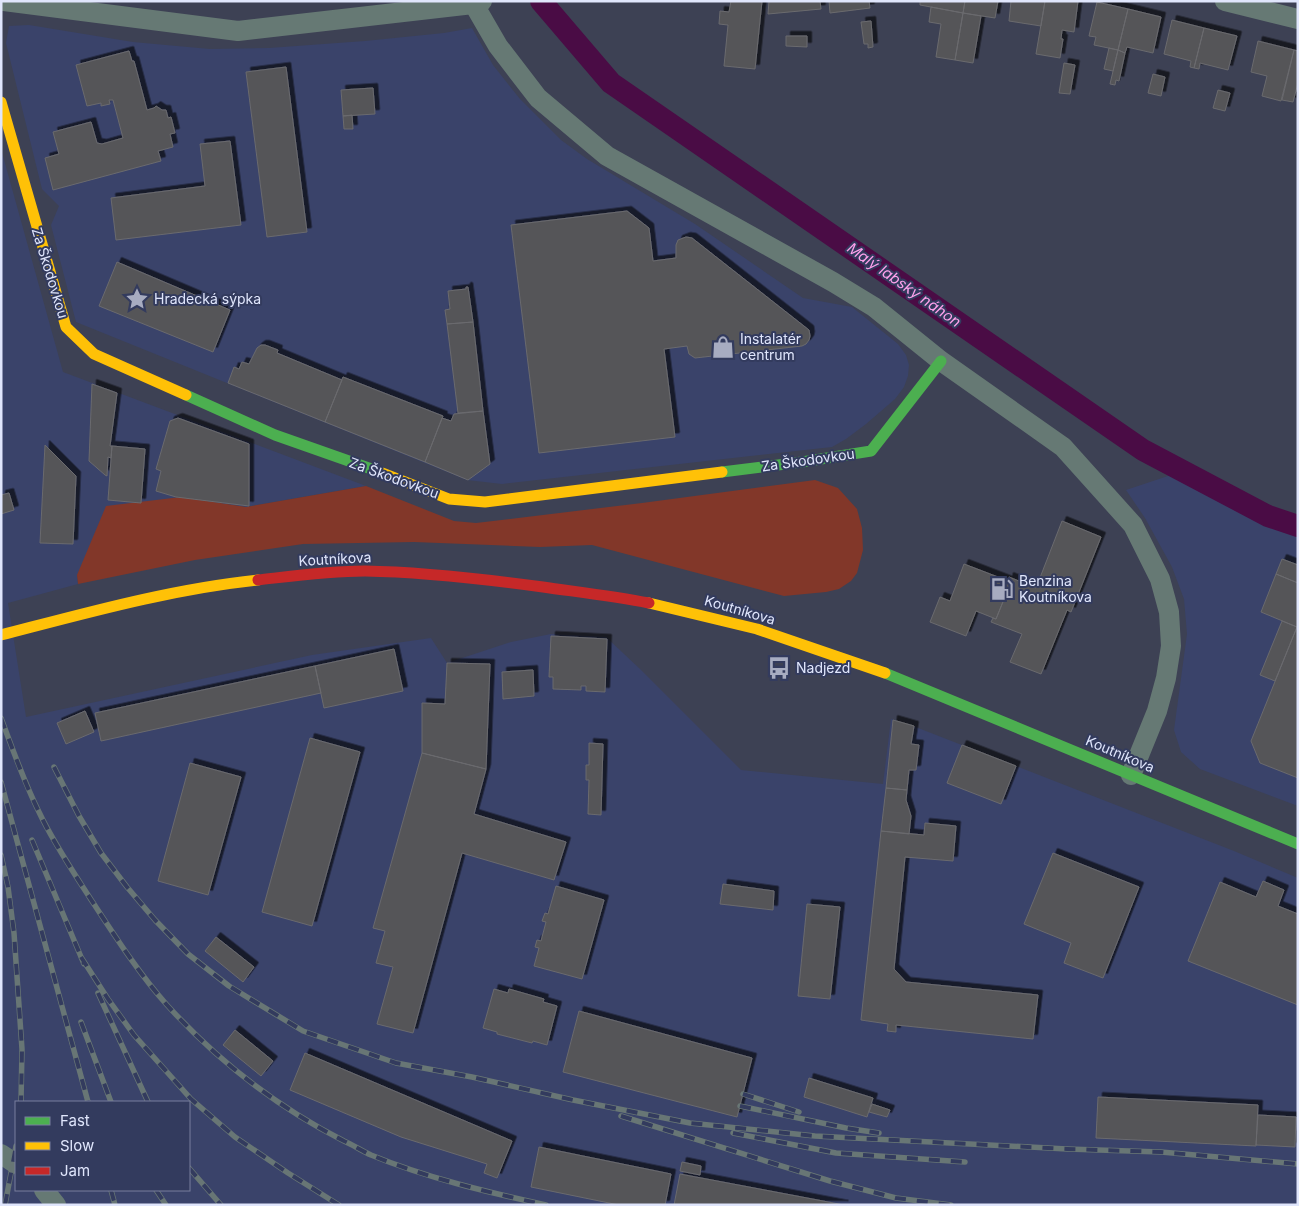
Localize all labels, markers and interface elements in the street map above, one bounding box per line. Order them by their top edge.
street label: Za Škodovkou [29,225,72,320]
water label: Malý labský náhon [844,238,965,331]
place icon: Hradecká sýpka [124,286,150,312]
place label: Hradecká sýpka [154,290,261,307]
place label: Instalatér centrum [740,330,801,363]
shop icon: Instalatér centrum [710,334,736,360]
street label: Za Škodovkou [760,445,856,474]
street label: Za Škodovkou [347,453,441,502]
street label: Koutníkova [298,548,372,569]
place label: Benzina Koutníkova [1019,572,1092,605]
fuel station icon: Benzina Koutníkova [989,576,1015,602]
street label: Koutníkova [703,591,778,628]
bus stop icon: Nadjezd [766,655,792,681]
place label: Nadjezd [796,659,850,676]
street label: Koutníkova [1083,731,1157,776]
legend [15,1101,190,1191]
text: Fast [60,1111,90,1130]
text: Slow [60,1136,94,1155]
text: Jam [60,1161,90,1180]

